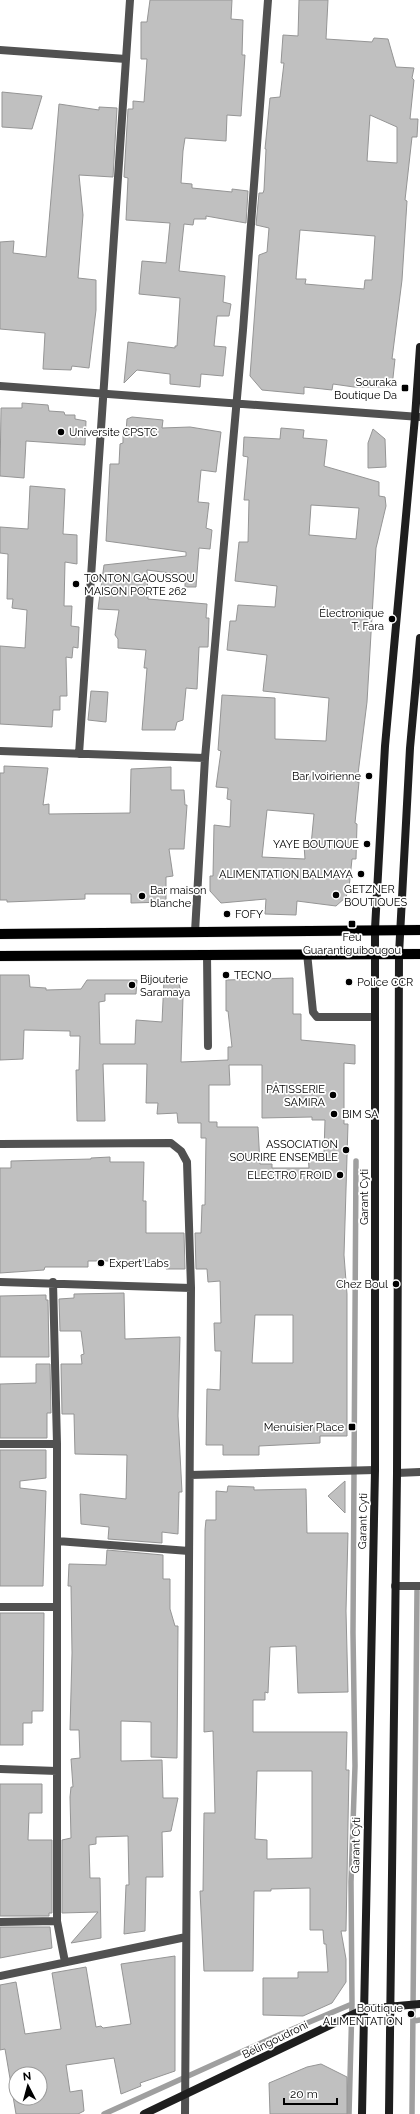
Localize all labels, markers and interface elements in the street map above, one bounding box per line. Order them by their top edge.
place label: Souraka Boutique Da [334,376,397,402]
marker: Souraka Boutique Da [400,383,410,393]
place label: Universite CPSTC [69,426,158,439]
marker: Universite CPSTC [56,427,66,437]
place label: TONTON GAOUSSOU MAISON PORTE 262 [84,572,195,598]
marker: TONTON GAOUSSOU MAISON PORTE 262 [71,579,81,589]
place label: Électronique T. Fara [319,606,385,633]
marker: Électronique T. Fara [387,614,397,624]
place label: Bar Ivoirienne [292,770,362,783]
marker: Bar Ivoirienne [364,771,374,781]
place label: YAYE BOUTIQUE [273,838,359,851]
marker: YAYE BOUTIQUE [362,839,372,849]
place label: ALIMENTATION BALMAYA [219,868,354,881]
marker: ALIMENTATION BALMAYA [356,869,366,879]
place label: GETZNER BOUTIQUES [344,883,408,909]
place label: Bar maison blanche [150,884,207,910]
marker: GETZNER BOUTIQUES [331,890,341,900]
marker: Bar maison blanche [137,891,147,901]
place label: FOFY [235,908,263,921]
marker: FOFY [222,909,232,919]
marker: Feu Guarantiguibougou [347,919,357,929]
place label: Feu Guarantiguibougou [303,931,401,957]
place label: TECNO [234,969,272,982]
marker: TECNO [221,970,231,980]
place label: Bijouterie Saramaya [140,973,190,999]
place label: Police CCR [357,976,413,989]
marker: Police CCR [344,977,354,987]
marker: Bijouterie Saramaya [127,980,137,990]
place label: PÂTISSERIE SAMIRA [266,1082,326,1109]
marker: PÂTISSERIE SAMIRA [328,1090,338,1100]
place label: BIM SA [342,1108,379,1121]
marker: BIM SA [329,1109,339,1119]
place label: ASSOCIATION SOURIRE ENSEMBLE [230,1138,338,1164]
marker: ASSOCIATION SOURIRE ENSEMBLE [341,1145,351,1155]
place label: ELECTRO FROID [247,1169,332,1182]
street label: Garant Cyti [358,1169,371,1225]
marker: ELECTRO FROID [335,1170,345,1180]
place label: Expert'Labs [109,1257,169,1270]
marker: Expert'Labs [96,1258,106,1268]
place label: Chez Boul [336,1278,388,1291]
marker: Chez Boul [391,1279,401,1289]
place label: Menuisier Place [264,1421,345,1434]
marker: Menuisier Place [347,1422,357,1432]
street label: Garant Cyti [356,1493,370,1549]
street label: Garant Cyti [349,1817,363,1873]
place label: Boutique ALIMENTATION [323,2002,404,2028]
marker: Boutique ALIMENTATION [406,2009,416,2019]
street label: Bélingoudroni [240,2019,310,2061]
north arrow [8,2066,48,2106]
text: N [22,2070,32,2083]
scale bar [284,2080,337,2106]
text: 20 m [290,2087,318,2101]

